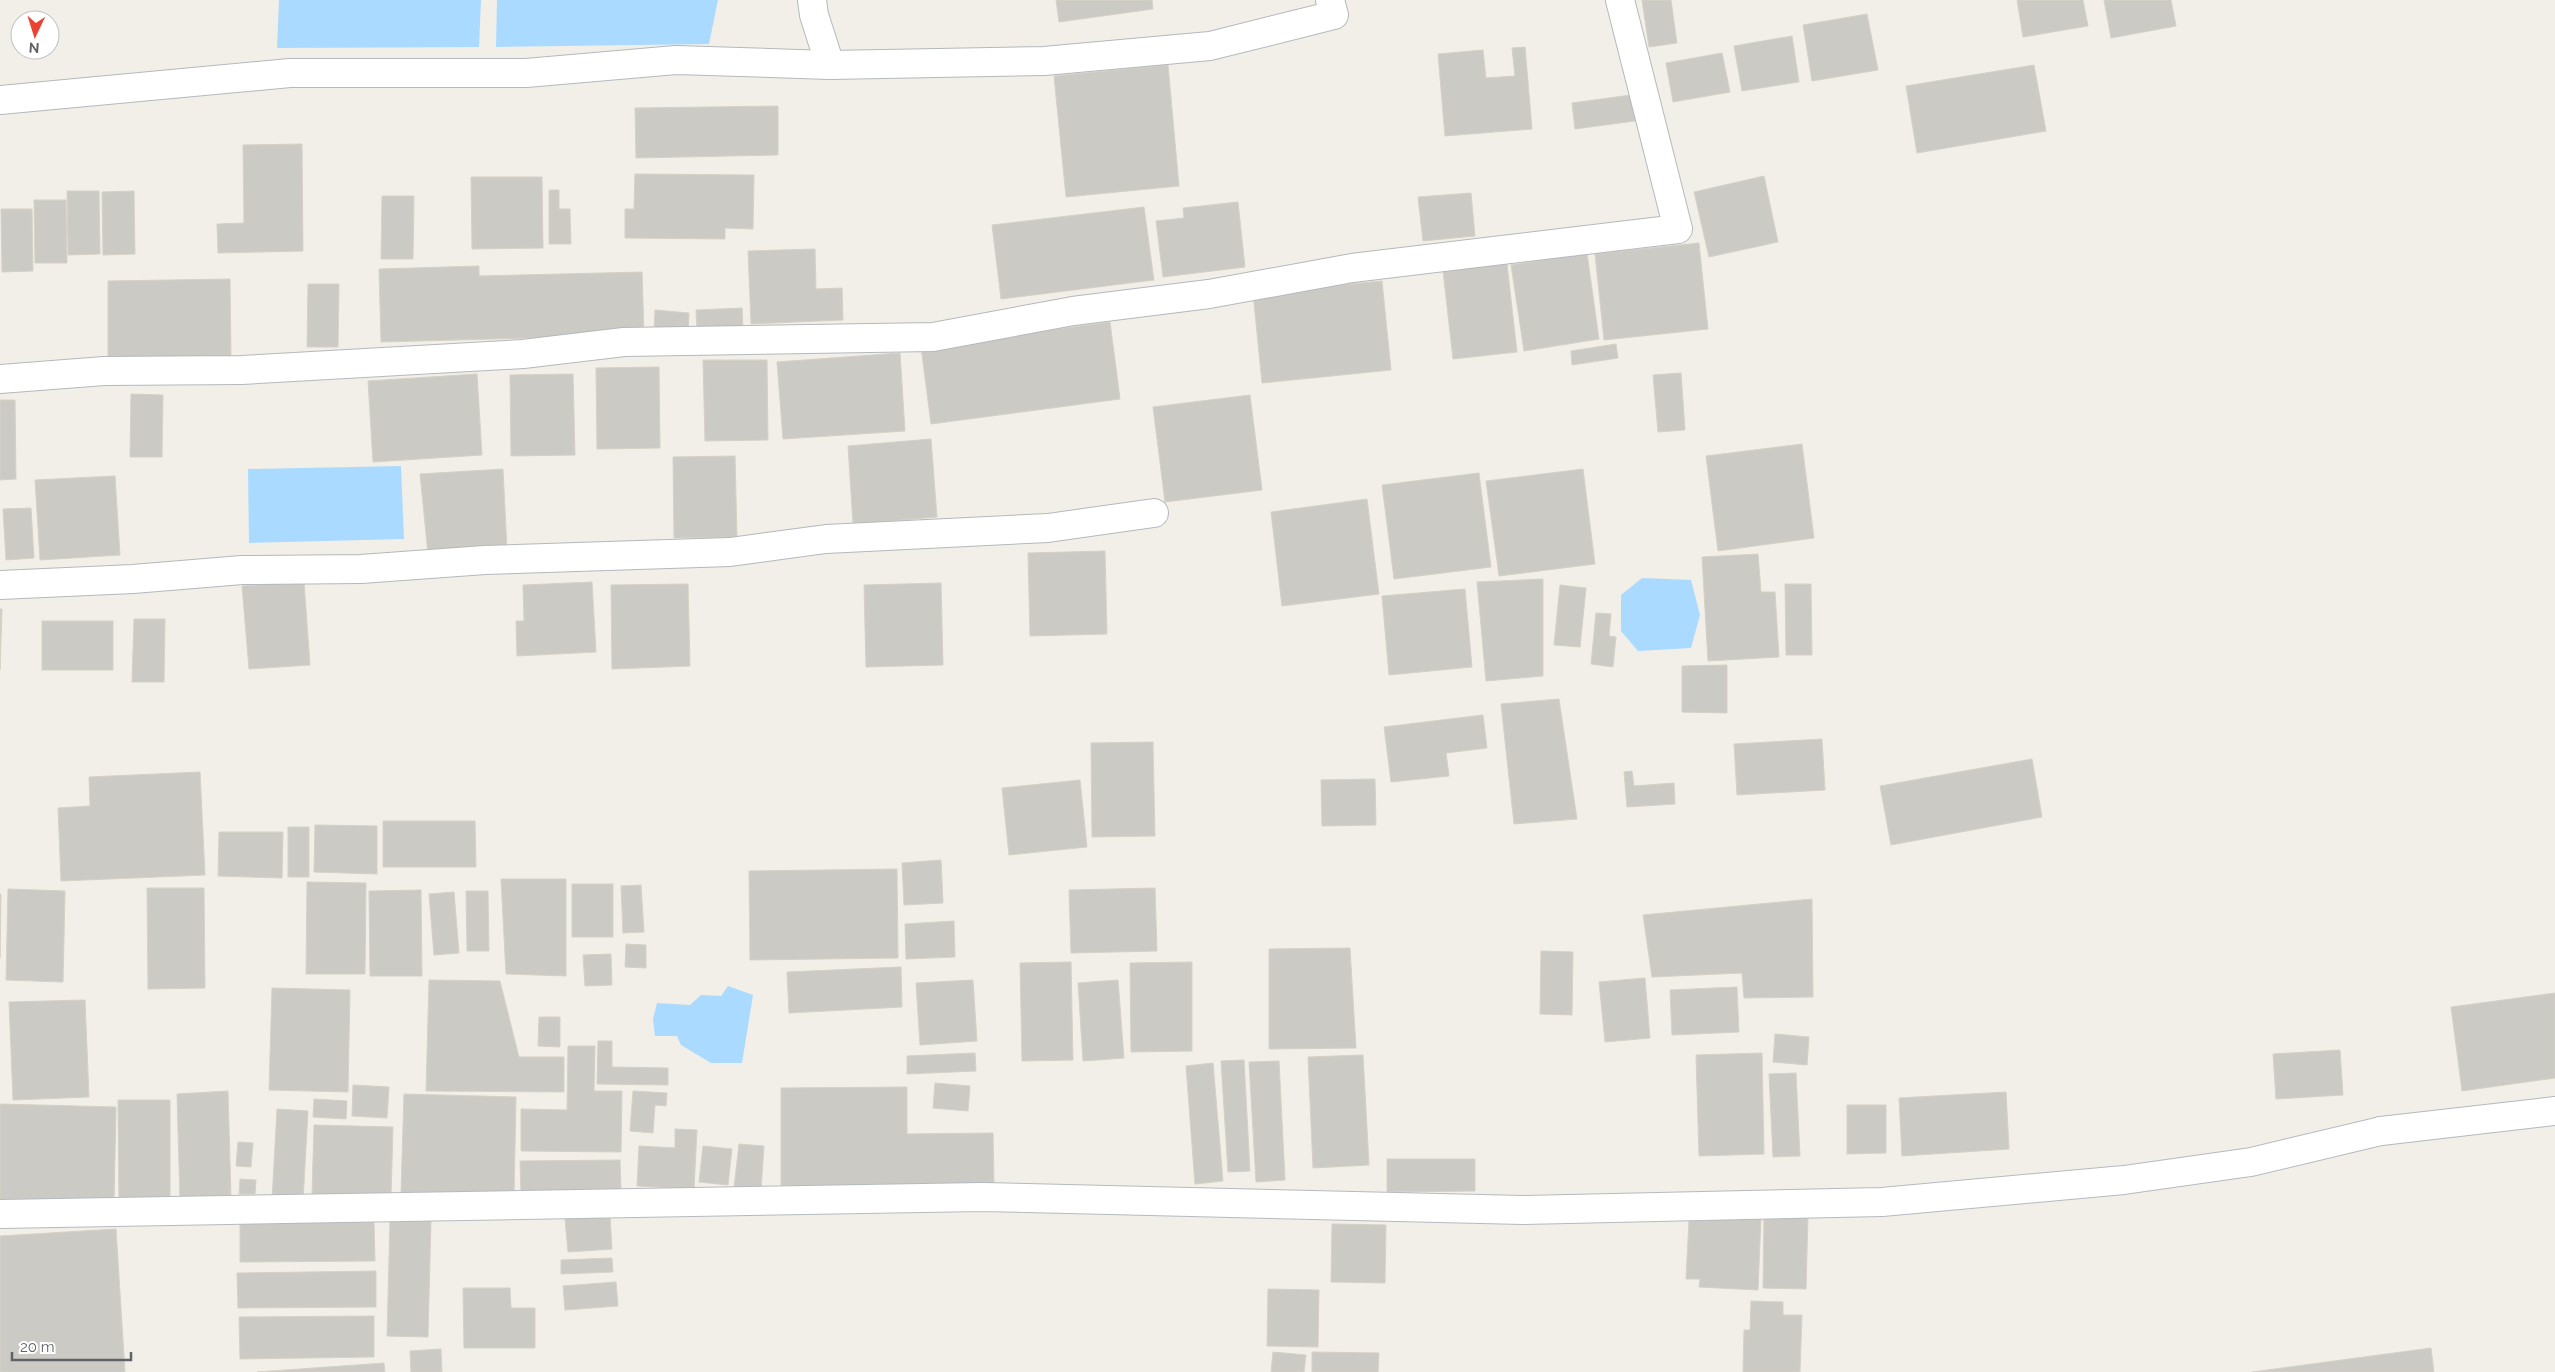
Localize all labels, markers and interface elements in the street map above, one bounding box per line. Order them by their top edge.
north arrow [10,10,60,60]
text: N [28,40,40,56]
scale bar [12,1330,131,1362]
text: 20 m [20,1338,55,1356]

